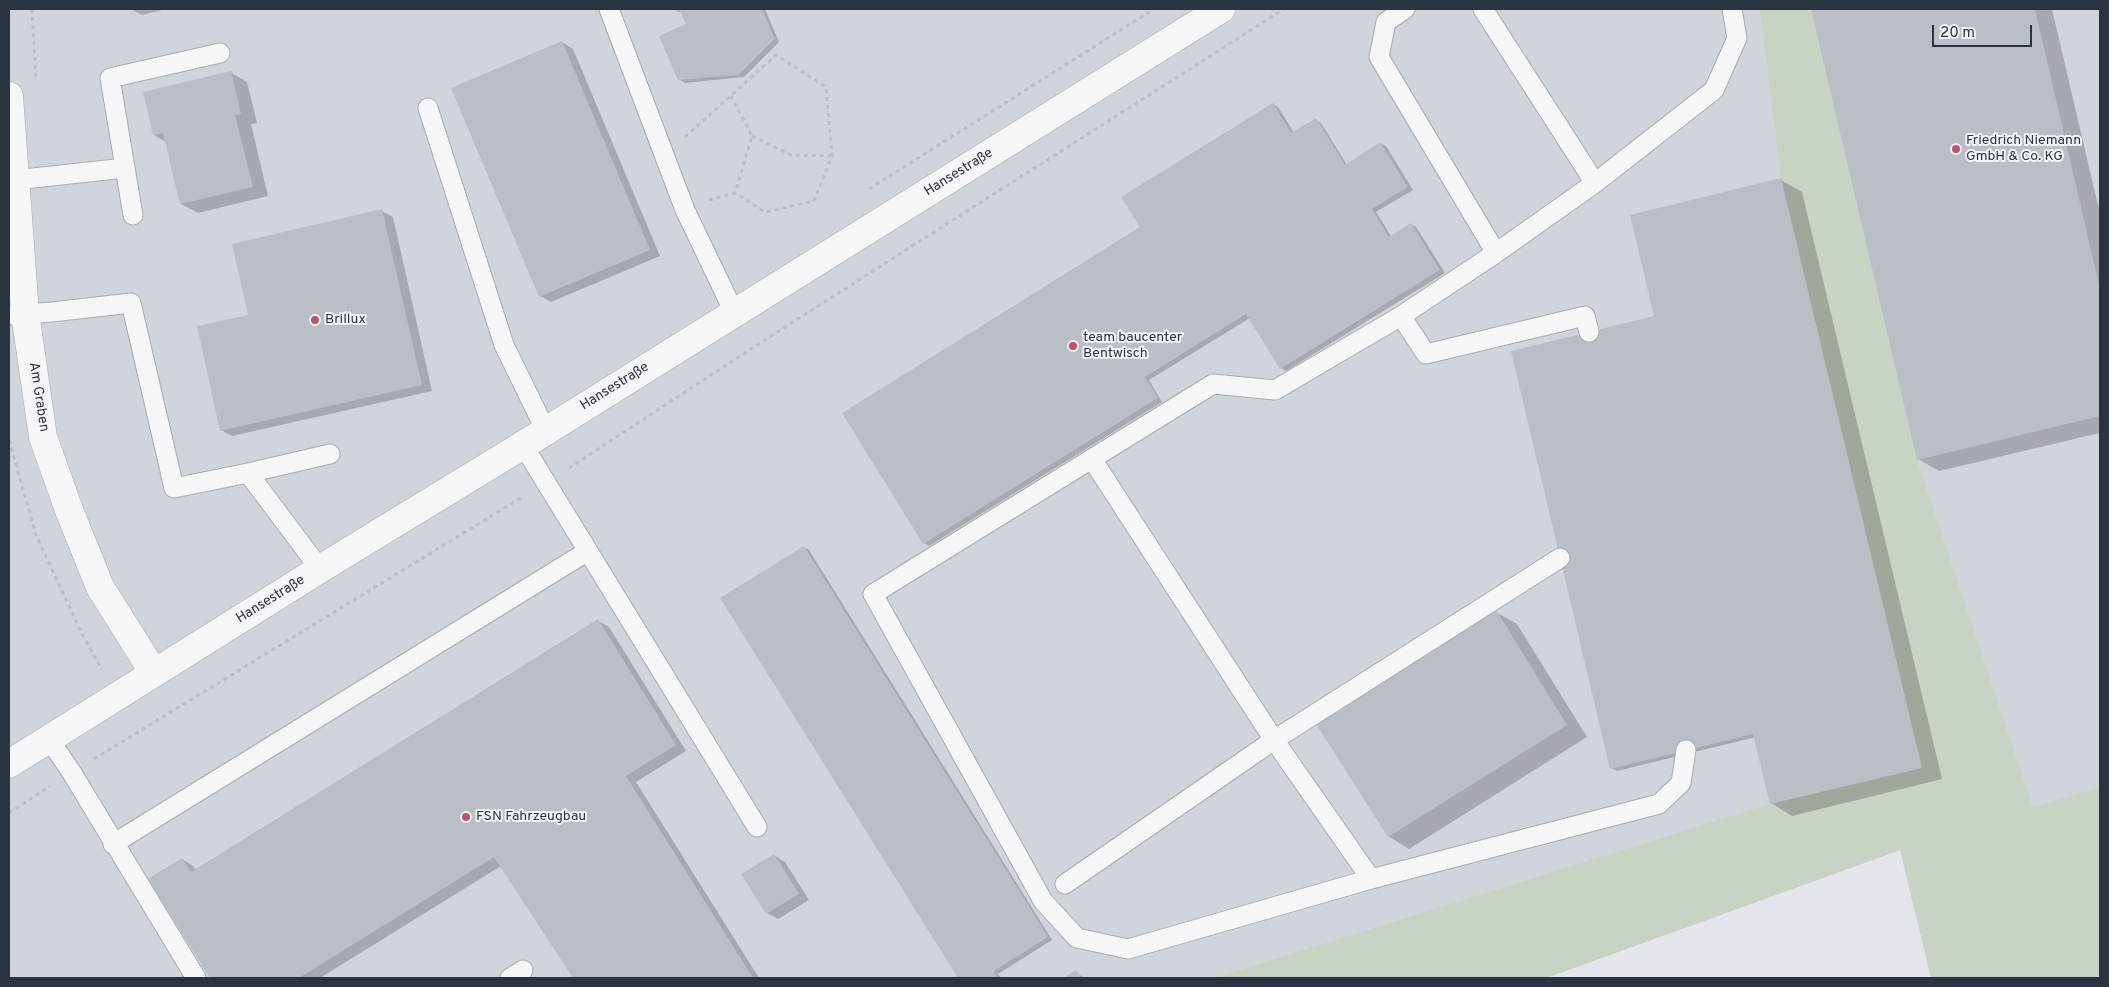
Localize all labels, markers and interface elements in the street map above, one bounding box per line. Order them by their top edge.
scale bar [1934,15,2034,47]
text: 20 m [1940,24,1975,43]
place label: Friedrich Niemann GmbH & Co. KG [1966,133,2081,166]
marker: Friedrich Niemann GmbH & Co. KG [1950,143,1962,155]
street label: Hansestraße [922,145,996,201]
place label: Brillux [325,312,366,328]
marker: Brillux [309,314,321,326]
place label: team baucenter Bentwisch [1083,330,1182,362]
marker: team baucenter Bentwisch [1067,340,1079,352]
street label: Hansestraße [578,359,652,415]
street label: Am Graben [24,361,52,433]
street label: Hansestraße [234,572,308,628]
place label: FSN Fahrzeugbau [476,809,586,825]
marker: FSN Fahrzeugbau [460,811,472,823]

